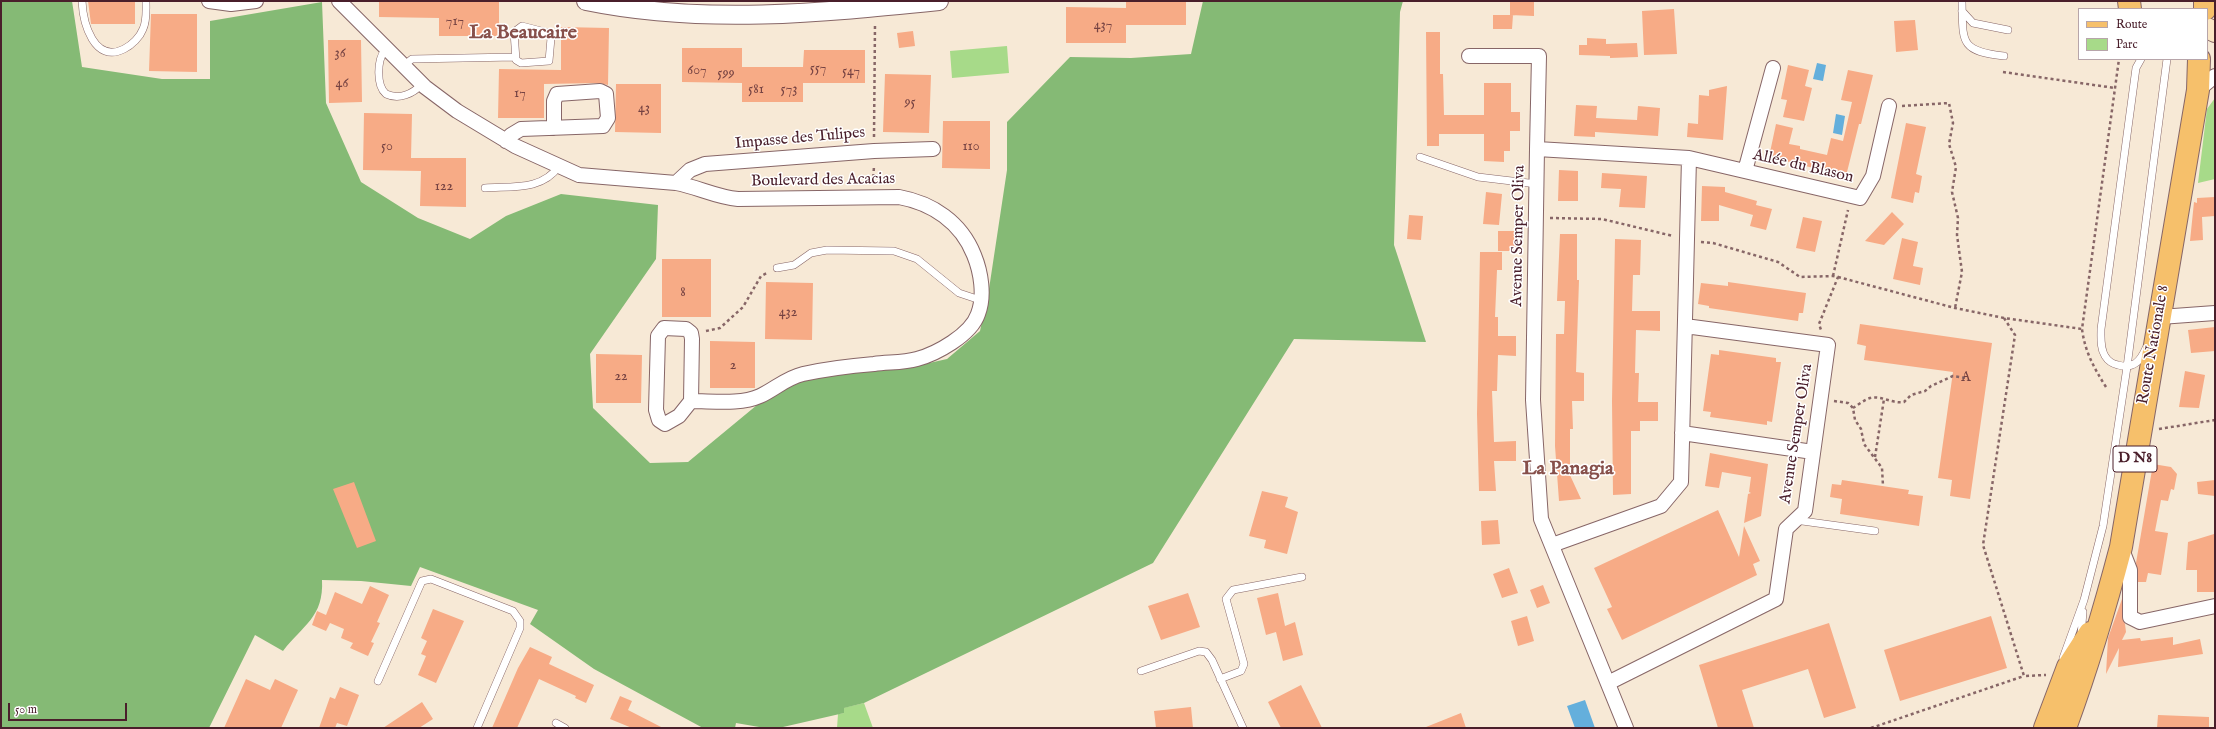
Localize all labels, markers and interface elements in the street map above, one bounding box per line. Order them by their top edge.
legend [2078,8,2208,60]
house number: 717 [446,14,464,30]
text: Route [2116,17,2147,32]
house number: 437 [1094,18,1112,34]
district label: La Beaucaire [469,22,577,46]
text: Parc [2116,37,2138,52]
house number: 36 [334,46,346,62]
house number: 557 [810,61,826,77]
house number: 607 [687,63,707,79]
house number: 547 [842,64,860,80]
house number: 599 [717,66,735,82]
house number: 46 [336,76,348,92]
house number: 581 [748,82,764,98]
house number: 573 [781,82,797,98]
house number: 17 [514,86,526,102]
house number: 95 [904,95,916,111]
house number: 43 [638,101,650,117]
street label: Impasse des Tulipes [734,124,866,154]
house number: 50 [381,139,393,155]
house number: 110 [962,139,980,155]
street label: Allée du Blason [1751,146,1855,188]
street label: Avenue Semper Oliva [1508,165,1530,307]
street label: Boulevard des Acacias [751,170,895,192]
house number: 122 [435,179,453,195]
street label: Route Nationale 8 [2134,284,2174,406]
house number: 8 [680,285,686,301]
house number: 432 [779,305,797,321]
house number: 2 [730,358,736,374]
street label: Avenue Semper Oliva [1776,363,1818,505]
house number: 22 [614,369,628,385]
house number: A [1961,370,1971,386]
road number: D N8 [2113,446,2157,472]
district label: La Panagia [1522,458,1614,482]
scale bar [10,695,129,721]
text: 50 m [15,702,37,717]

